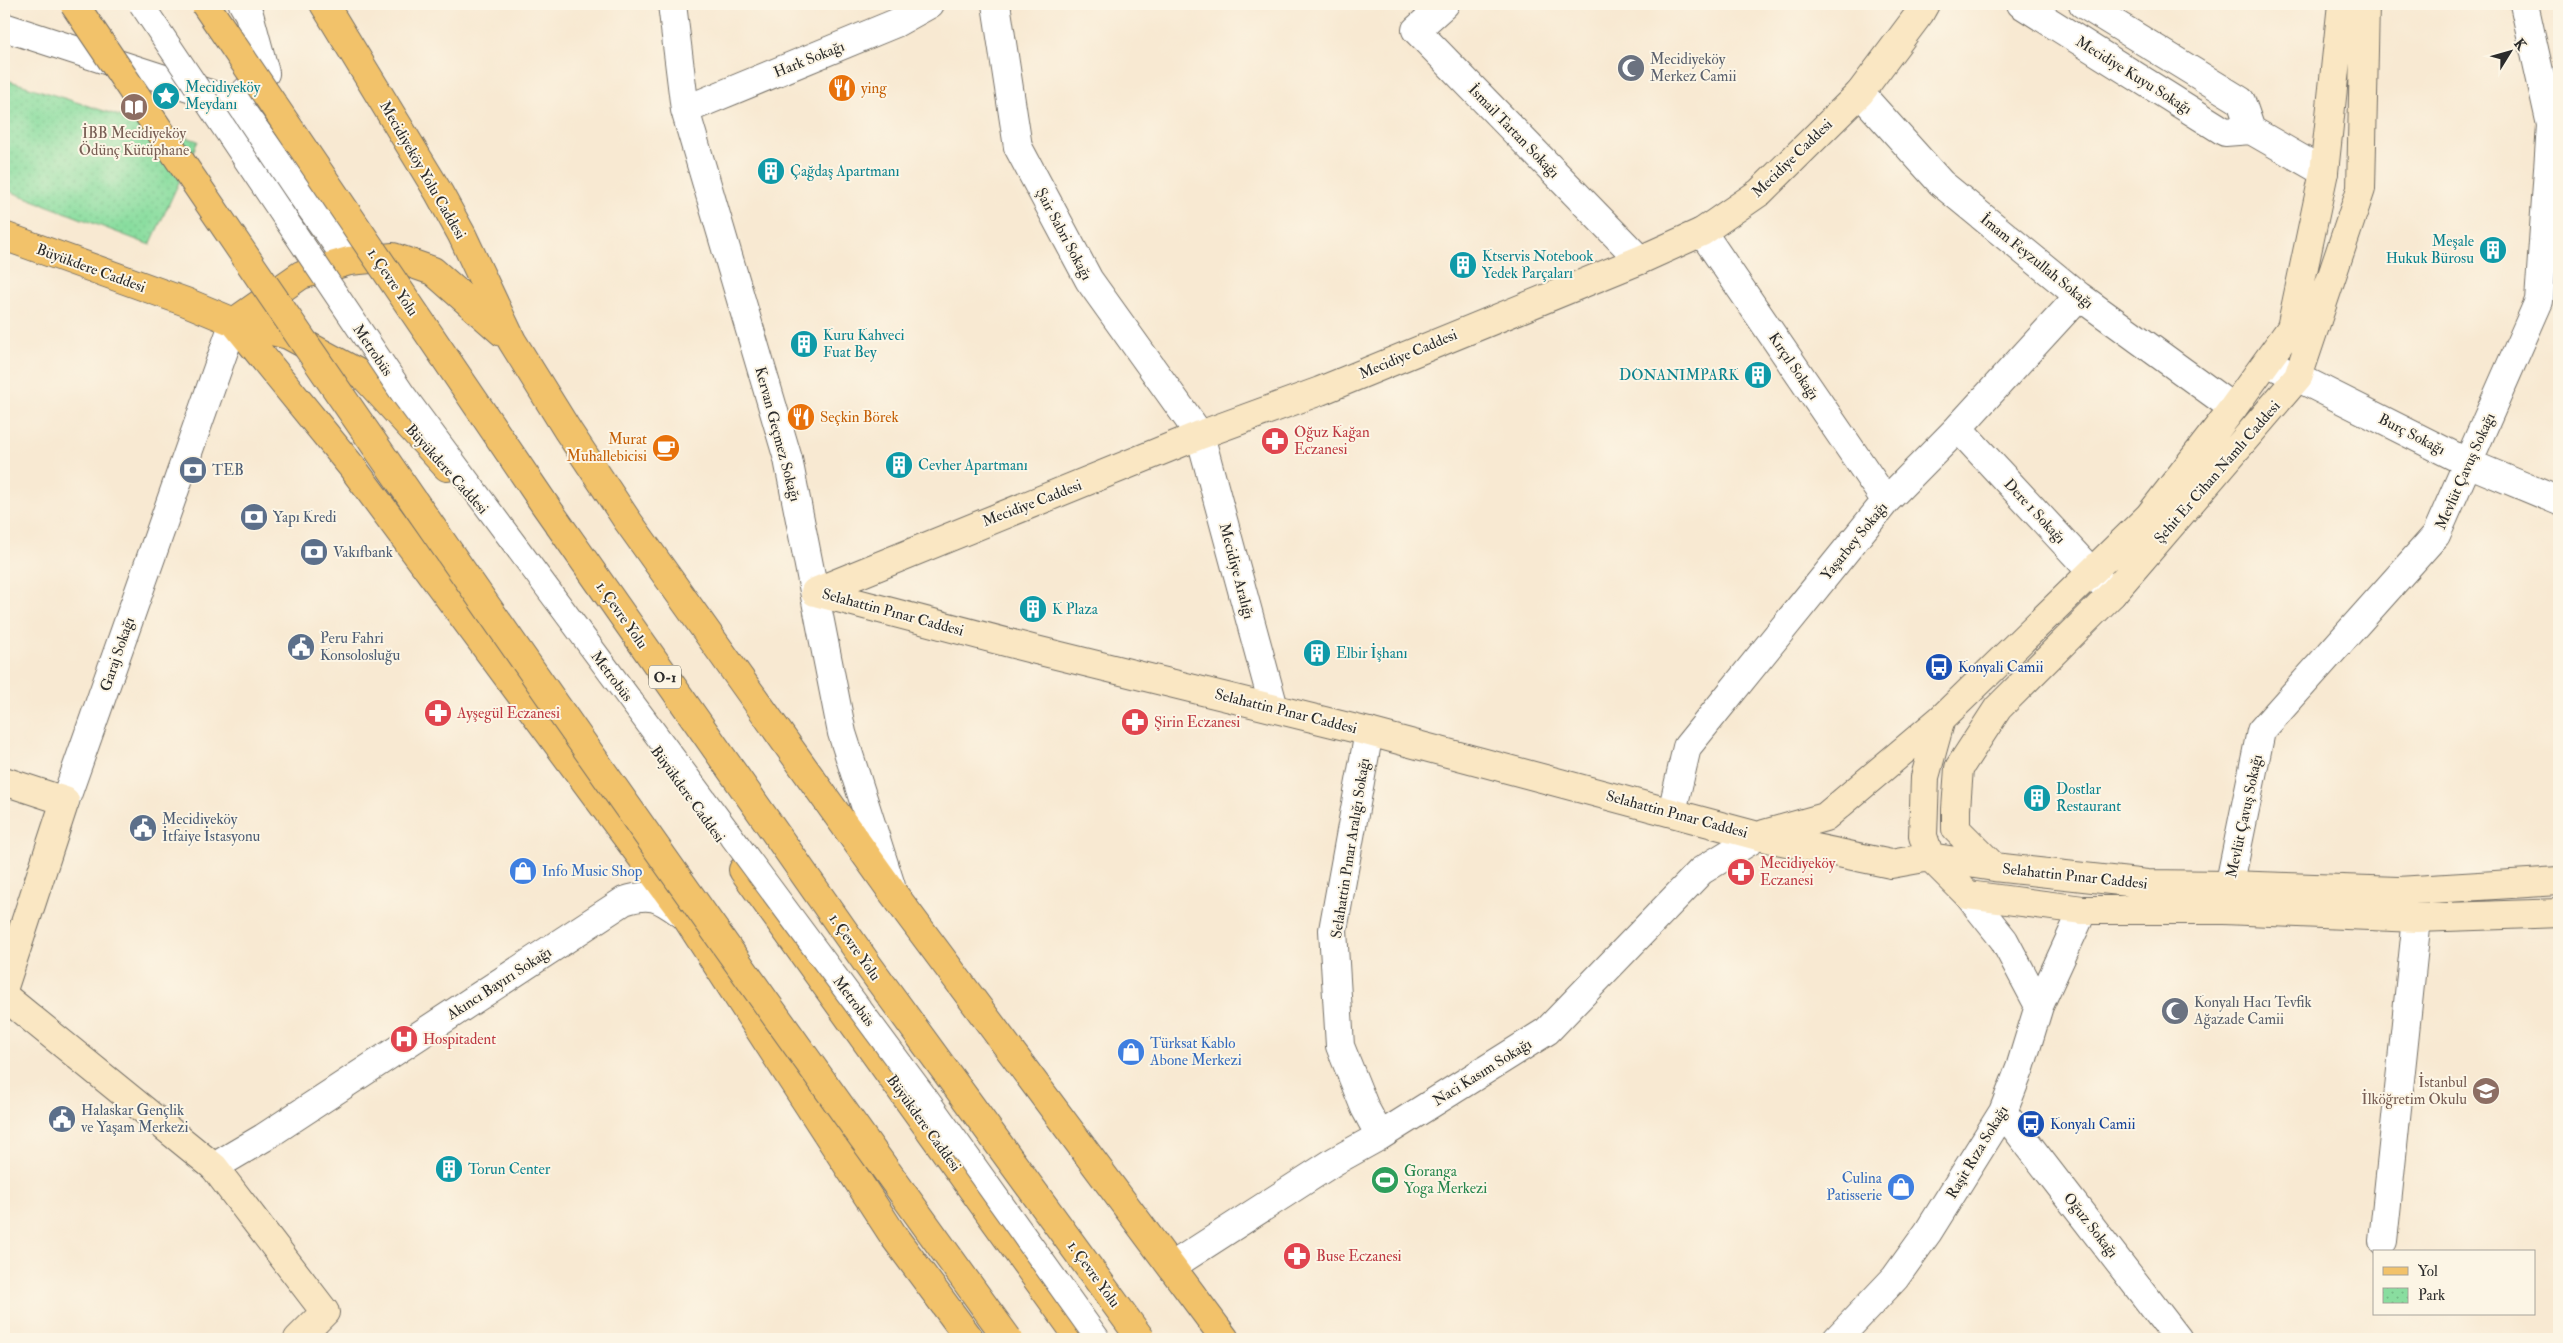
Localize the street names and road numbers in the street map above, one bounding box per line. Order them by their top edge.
street label: Mecidiye Kuyu Sokağı [2072,32,2195,119]
street label: Hark Sokağı [771,37,847,82]
street label: İsmail Tartan Sokağı [1464,80,1564,182]
street label: Mecidiyeköy Yolu Caddesi [375,98,470,243]
street label: Mecidiye Caddesi [1748,115,1837,202]
street label: Şair Sabri Sokağı [1031,185,1096,284]
street label: İmam Feyzullah Sokağı [1976,209,2098,313]
street label: Büyükdere Caddesi [34,240,148,297]
street label: 1. Çevre Yolu [363,245,422,320]
street label: Metrobüs [348,321,397,380]
street label: Mecidiye Caddesi [1356,325,1460,384]
street label: Kırçıl Sokağı [1764,329,1823,404]
street label: Kervan Geçmez Sokağı [750,365,805,504]
street label: Şehit Er Cihan Namlı Caddesi [2150,397,2285,548]
street label: Burç Sokağı [2375,410,2448,459]
street label: Mevlüt Çavuş Sokağı [2431,410,2500,533]
street label: Büyükdere Caddesi [401,420,492,518]
street label: Dere 1 Sokağı [2000,475,2070,548]
street label: Mecidiye Caddesi [980,476,1085,531]
street label: Yaşarbey Sokağı [1817,498,1892,584]
street label: Mecidiye Aralığı [1215,521,1258,621]
street label: 1. Çevre Yolu [592,578,652,653]
street label: Selahattin Pınar Caddesi [820,584,966,641]
street label: Garaj Sokağı [96,615,139,694]
street label: Metrobüs [586,647,637,705]
road number: O-1 [649,666,681,689]
street label: Selahattin Pınar Caddesi [1213,685,1359,738]
street label: Büyükdere Caddesi [646,742,729,846]
street label: Mevlüt Çavuş Sokağı [2222,753,2267,880]
street label: Selahattin Pınar Aralığı Sokağı [1327,756,1374,940]
street label: Selahattin Pınar Caddesi [1604,786,1750,843]
street label: Selahattin Pınar Caddesi [2001,859,2149,894]
street label: 1. Çevre Yolu [825,910,885,985]
street label: Akıncı Bayırı Sokağı [443,943,555,1025]
street label: Metrobüs [828,972,879,1030]
street label: Naci Kasım Sokağı [1429,1034,1535,1110]
street label: Büyükdere Caddesi [882,1071,965,1175]
street label: Raşit Rıza Sokağı [1942,1102,2013,1202]
street label: Oğuz Sokağı [2059,1189,2122,1262]
street label: 1. Çevre Yolu [1063,1237,1124,1311]

